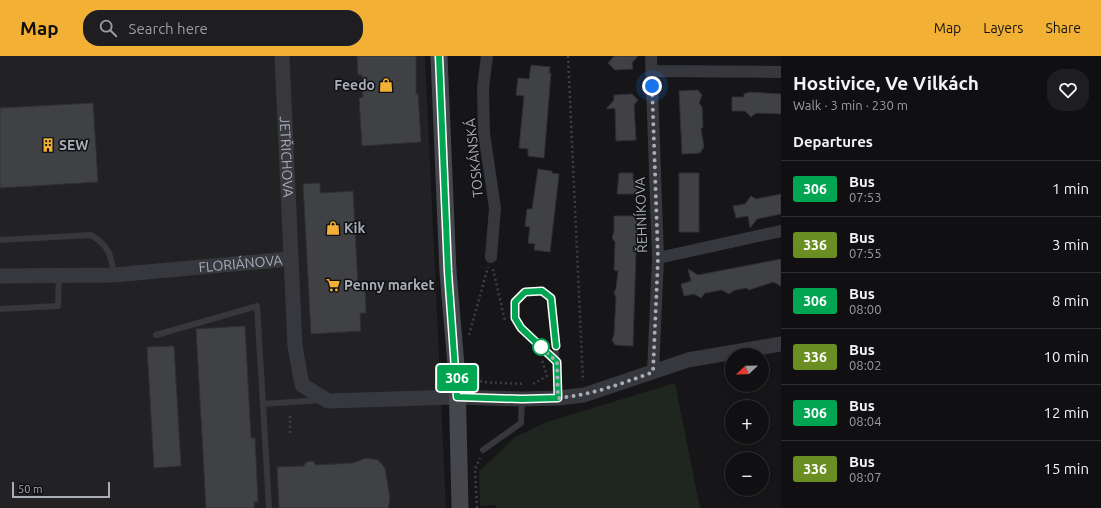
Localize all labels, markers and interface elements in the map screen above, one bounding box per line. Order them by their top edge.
search box [83,10,363,46]
text: Map [20,17,59,39]
icon: search [97,17,119,39]
text: Search here [129,20,208,37]
text: Map [934,20,961,36]
text: Layers [983,20,1023,36]
text: Share [1045,20,1081,36]
button: heart [1047,69,1089,111]
text: Hostivice, Ve Vilkách [793,72,979,94]
your location [642,76,662,96]
place label: Feedo [334,77,375,93]
shop icon: Feedo [378,77,394,93]
text: Walk · 3 min · 230 m [793,98,908,112]
street label: JETŘICHOVA [277,116,296,198]
street label: TOSKÁNSKÁ [461,118,486,198]
text: Departures [793,133,873,150]
building icon: SEW [40,137,56,153]
place label: SEW [59,137,88,153]
text: Bus [849,173,875,190]
street label: ŘEHNÍKOVA [631,177,650,253]
text: 1 min [1052,180,1089,197]
text: 306 [803,181,827,197]
text: 07:53 [849,190,882,204]
shop icon: Kik [325,220,341,236]
place label: Kik [344,220,365,236]
text: Bus [849,229,875,246]
text: 3 min [1052,236,1089,253]
text: 336 [803,237,827,253]
text: 07:55 [849,246,882,260]
street label: FLORIÁNOVA [198,252,283,275]
supermarket icon: Penny market [325,277,341,293]
place label: Penny market [344,277,435,293]
text: Bus [849,285,875,302]
text: 8 min [1052,292,1089,309]
text: 306 [803,293,827,309]
text: 08:00 [849,302,882,316]
unlabelled marker [532,338,550,356]
text: Bus [849,341,875,358]
north arrow [725,348,769,392]
map controls [725,348,769,496]
text: 10 min [1043,348,1089,365]
text: 336 [803,349,827,365]
text: 08:02 [849,358,882,372]
line badge: 306 [434,365,480,391]
text: 306 [445,370,469,386]
text: Bus [849,397,875,414]
button: + [725,400,769,444]
text: 12 min [1043,404,1089,421]
text: 306 [803,405,827,421]
text: 08:04 [849,414,882,428]
button: − [725,452,769,496]
text: Bus [849,453,875,470]
text: 15 min [1043,460,1089,477]
text: 336 [803,461,827,477]
text: 08:07 [849,470,882,484]
scale bar [12,480,110,499]
text: 50 m [18,483,42,495]

